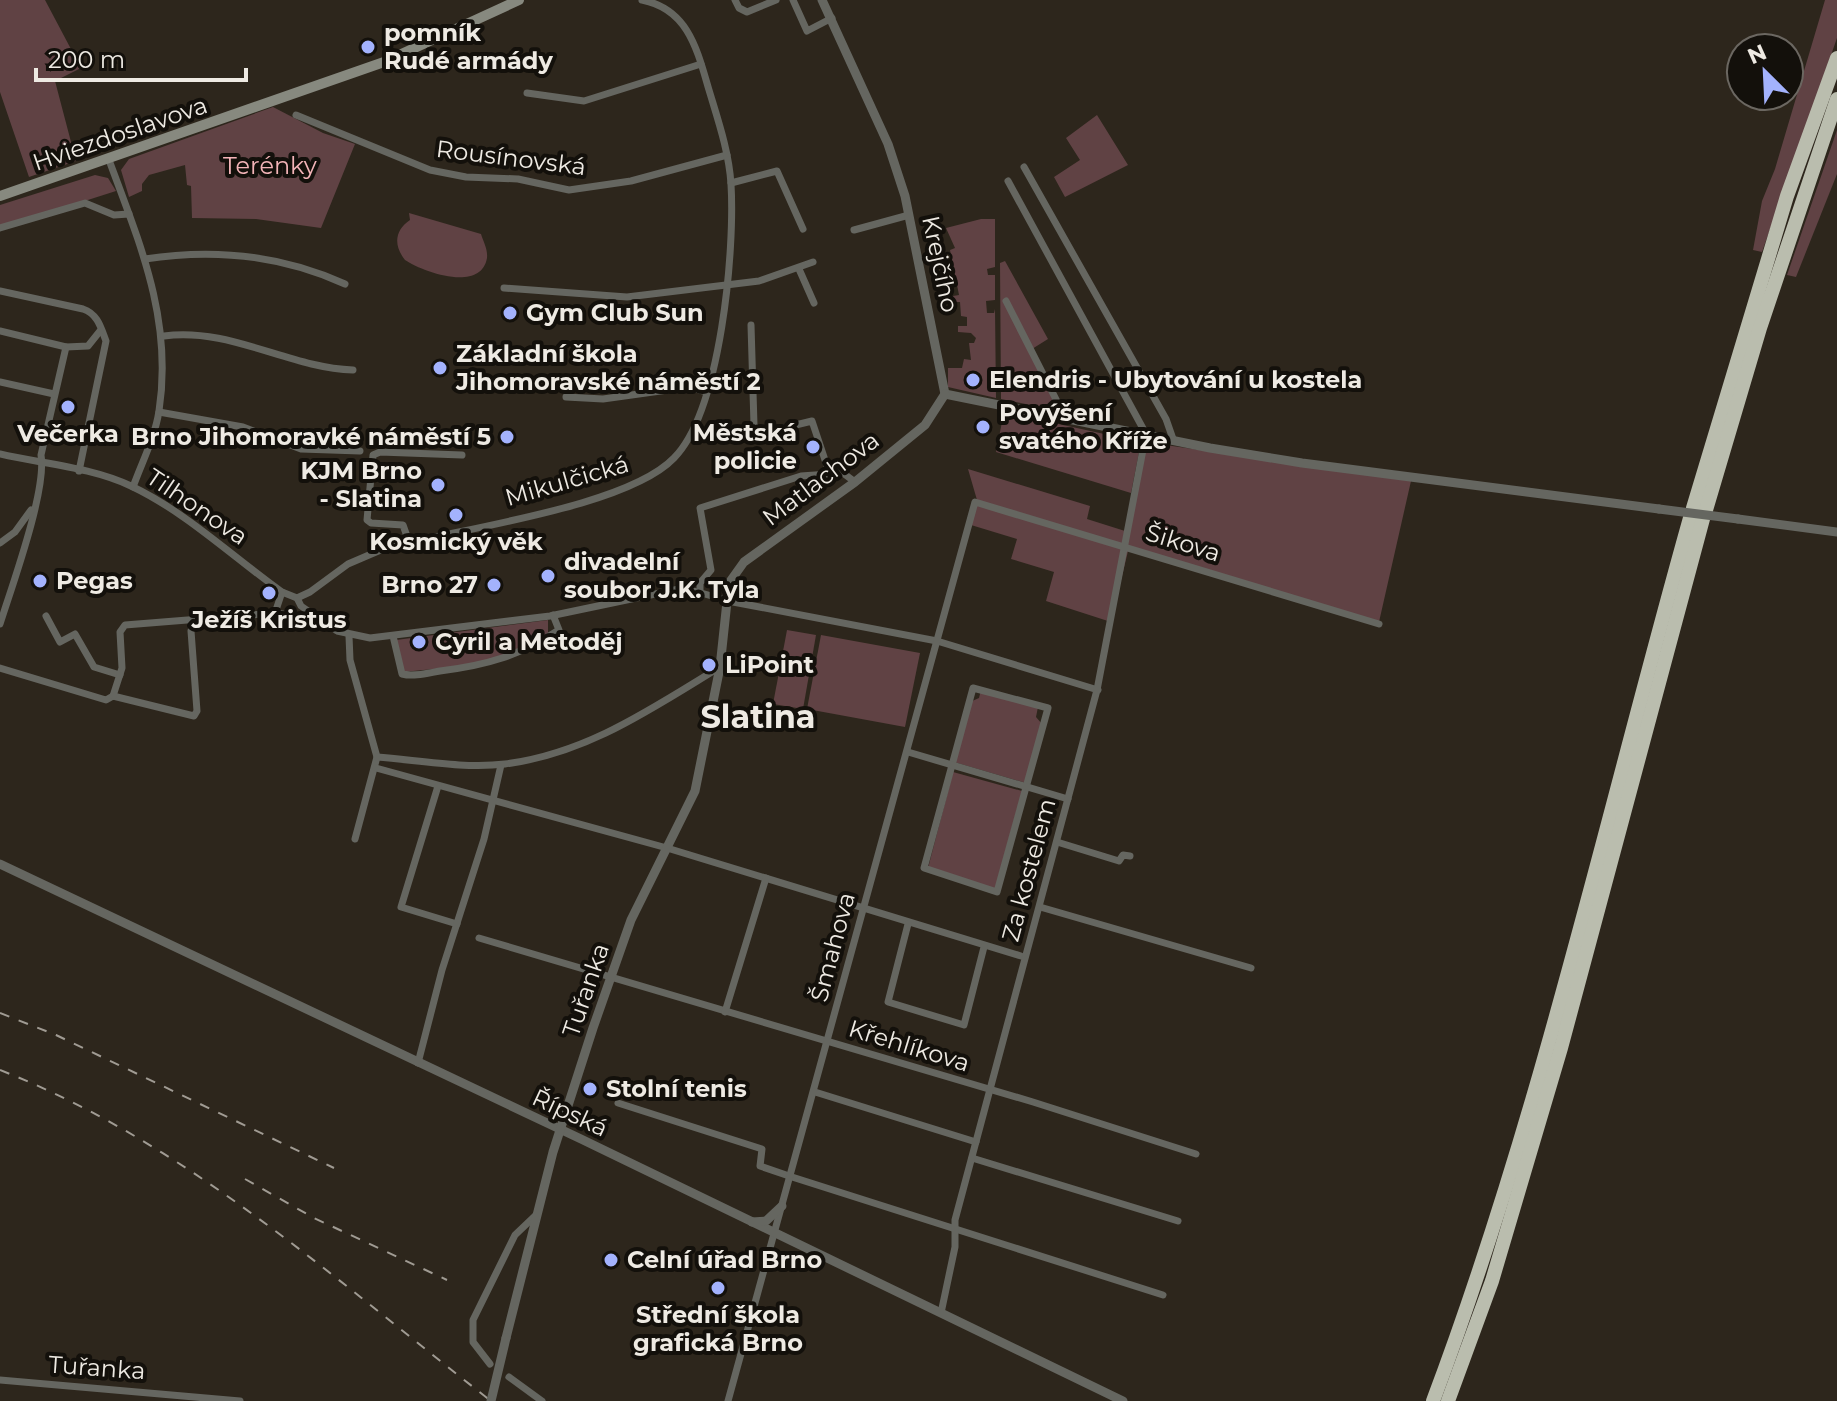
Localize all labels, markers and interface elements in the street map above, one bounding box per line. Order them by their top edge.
place label: pomník Rudé armády [384,18,553,75]
scale bar [36,32,246,82]
north arrow [1725,32,1805,112]
marker: pomník Rudé armády [359,38,377,56]
text: N [1743,38,1771,70]
text: 200 m [48,45,125,74]
street label: Hviezdoslavova [29,90,211,177]
street label: Rousínovská [435,134,587,181]
park label: Terénky [223,151,317,180]
street label: Krejčího [916,213,965,315]
place label: Gym Club Sun [526,298,704,327]
marker: Gym Club Sun [501,304,519,322]
place label: Základní škola Jihomoravské náměstí 2 [455,339,761,396]
marker: Základní škola Jihomoravské náměstí 2 [431,359,449,377]
place label: Elendris - Ubytování u kostela [989,365,1362,394]
marker: Elendris - Ubytování u kostela [964,371,982,389]
marker: Večerka [59,398,77,416]
place label: Povýšení svatého Kříže [999,398,1168,455]
place label: Městská policie [693,418,797,475]
marker: Povýšení svatého Kříže [974,418,992,436]
place label: Večerka [16,419,119,448]
place label: Brno Jihomoravké náměstí 5 [131,422,491,451]
street label: Matlachova [757,425,885,532]
marker: Brno Jihomoravké náměstí 5 [498,428,516,446]
marker: Městská policie [804,438,822,456]
street label: Mikulčická [502,449,632,512]
place label: KJM Brno - Slatina [301,456,422,513]
street label: Tilhonova [141,462,253,551]
marker: KJM Brno - Slatina [429,476,447,494]
marker: Kosmický věk [447,506,465,524]
street label: Šikova [1142,517,1224,568]
place label: Kosmický věk [369,527,543,556]
place label: divadelní soubor J.K. Tyla [564,547,760,604]
place label: Pegas [56,566,133,595]
marker: divadelní soubor J.K. Tyla [539,567,557,585]
place label: Brno 27 [381,570,478,599]
marker: Pegas [31,572,49,590]
marker: Brno 27 [485,576,503,594]
marker: Ježíš Kristus [260,584,278,602]
place label: Ježíš Kristus [190,605,347,634]
place label: Cyril a Metoděj [435,627,623,656]
marker: Cyril a Metoděj [410,633,428,651]
place label: LiPoint [725,650,815,679]
marker: LiPoint [700,656,718,674]
district label: Slatina [700,697,816,736]
street label: Za kostelem [996,795,1062,945]
street label: Šmahova [804,889,861,1005]
street label: Tuřanka [556,939,615,1040]
street label: Křehlíkova [845,1013,973,1078]
place label: Stolní tenis [606,1074,747,1103]
marker: Stolní tenis [581,1080,599,1098]
street label: Řípská [528,1082,613,1143]
place label: Celní úřad Brno [627,1245,822,1274]
marker: Celní úřad Brno [602,1251,620,1269]
marker: Střední škola grafická Brno [709,1279,727,1297]
place label: Střední škola grafická Brno [633,1300,803,1357]
street label: Tuřanka [48,1350,146,1385]

